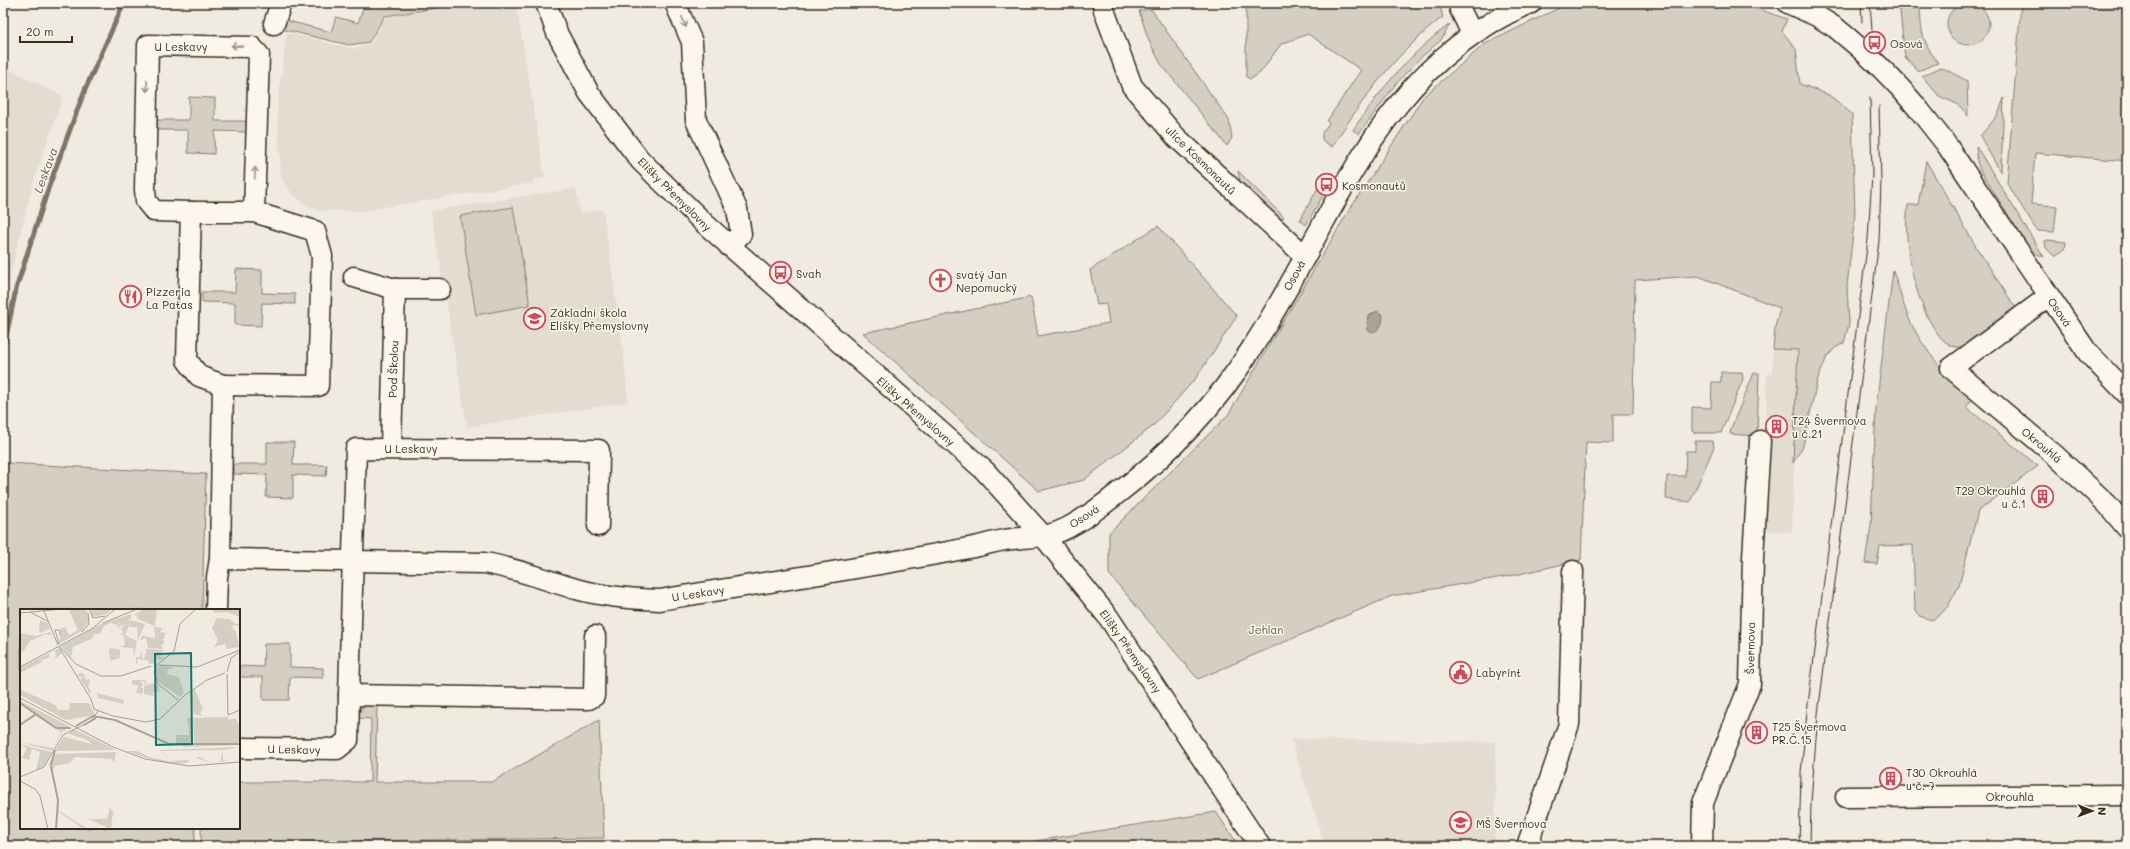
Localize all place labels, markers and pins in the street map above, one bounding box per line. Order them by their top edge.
bus stop icon: Osová [1861,30,1887,56]
place label: Osová [1890,36,1923,51]
bus stop icon: Kosmonautů [1313,172,1339,198]
place label: Kosmonautů [1342,178,1406,193]
bus stop icon: Svah [767,260,793,286]
place label: Svah [796,266,821,281]
church icon: svatý Jan Nepomucký [928,267,954,293]
place label: svatý Jan Nepomucký [956,267,1017,295]
restaurant icon: Pizzeria La Patas [118,284,144,310]
place label: Pizzeria La Patas [146,284,193,312]
school or university icon: Základní škola Elišky Přemyslovny [521,305,547,331]
place label: Základní škola Elišky Přemyslovny [550,305,649,333]
building icon: T24 Švermova u č.21 [1763,413,1789,439]
place label: T24 Švermova u č.21 [1792,413,1867,441]
place label: T29 Okrouhlá u č.1 [1955,483,2026,511]
building icon: T29 Okrouhlá u č.1 [2029,483,2055,509]
public building icon: Labyrint [1448,659,1474,685]
place label: Labyrint [1476,665,1521,680]
building icon: T25 Švermova PR.Č.15 [1743,719,1769,745]
place label: T25 Švermova PR.Č.15 [1772,719,1847,747]
building icon: T30 Okrouhlá u č. 7 [1878,765,1904,791]
place label: T30 Okrouhlá u č. 7 [1906,765,1977,793]
school or university icon: MŠ Švermova [1448,810,1474,836]
place label: MŠ Švermova [1476,816,1547,831]

